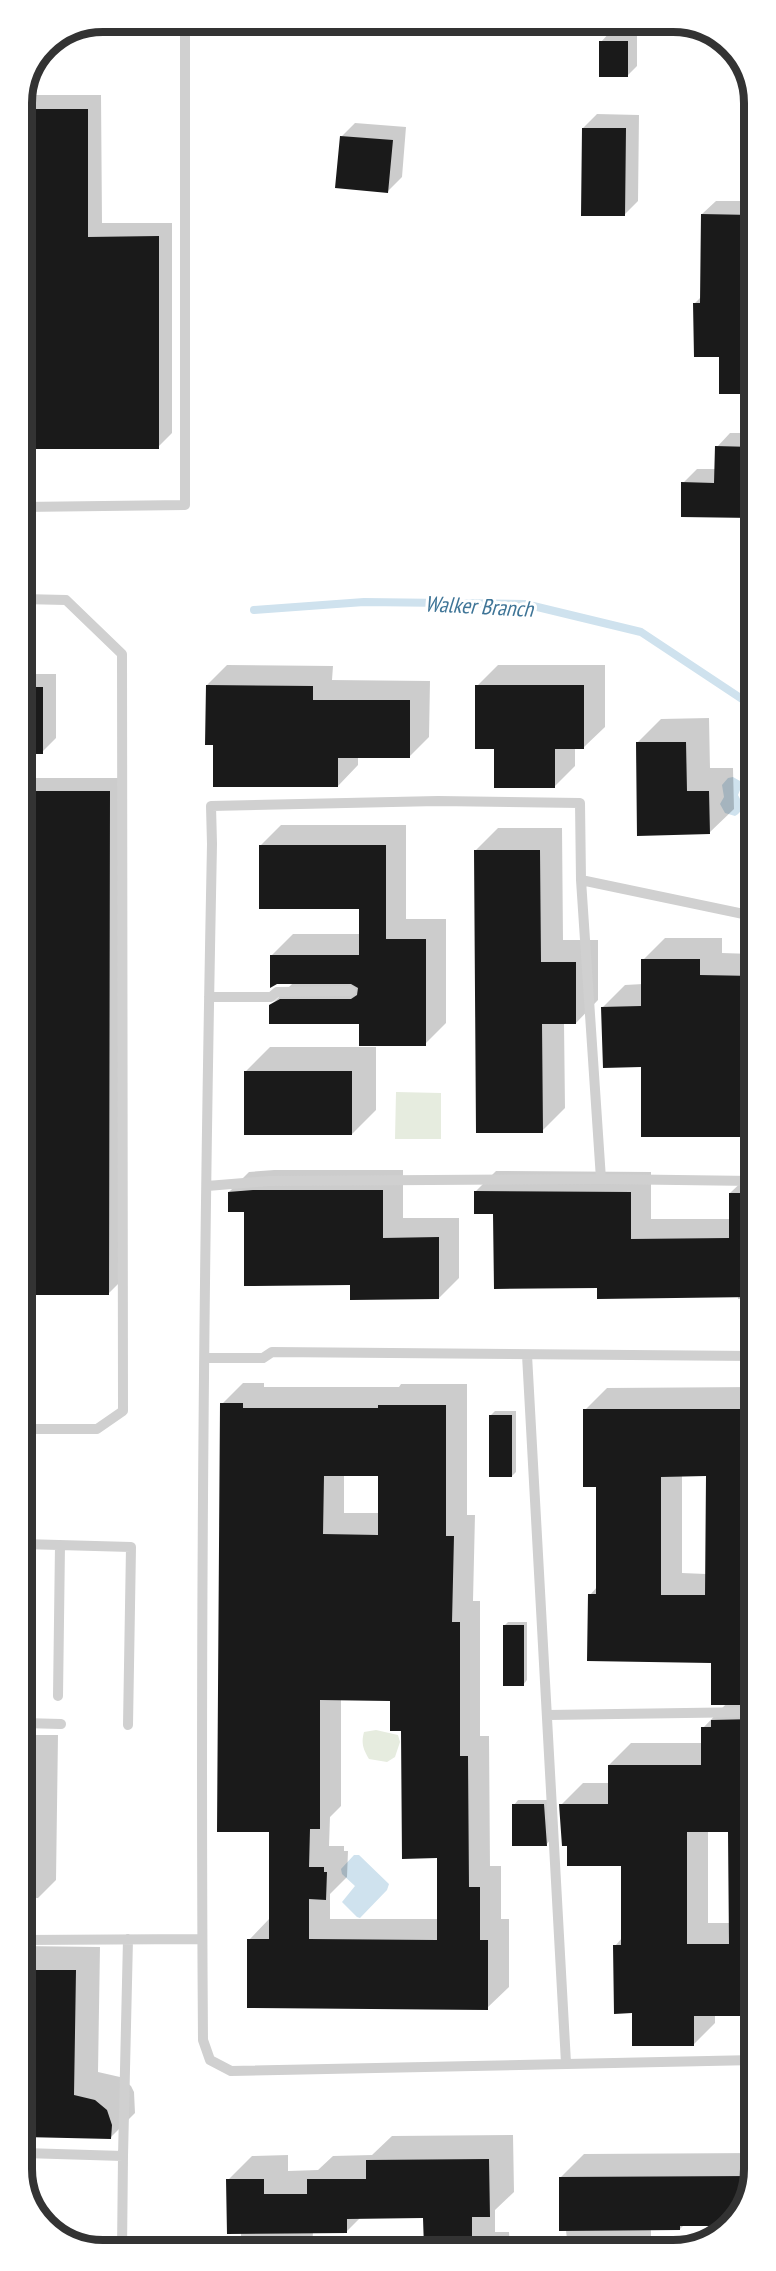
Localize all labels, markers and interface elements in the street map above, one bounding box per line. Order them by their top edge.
water label: Walker Branch [424,589,535,623]

